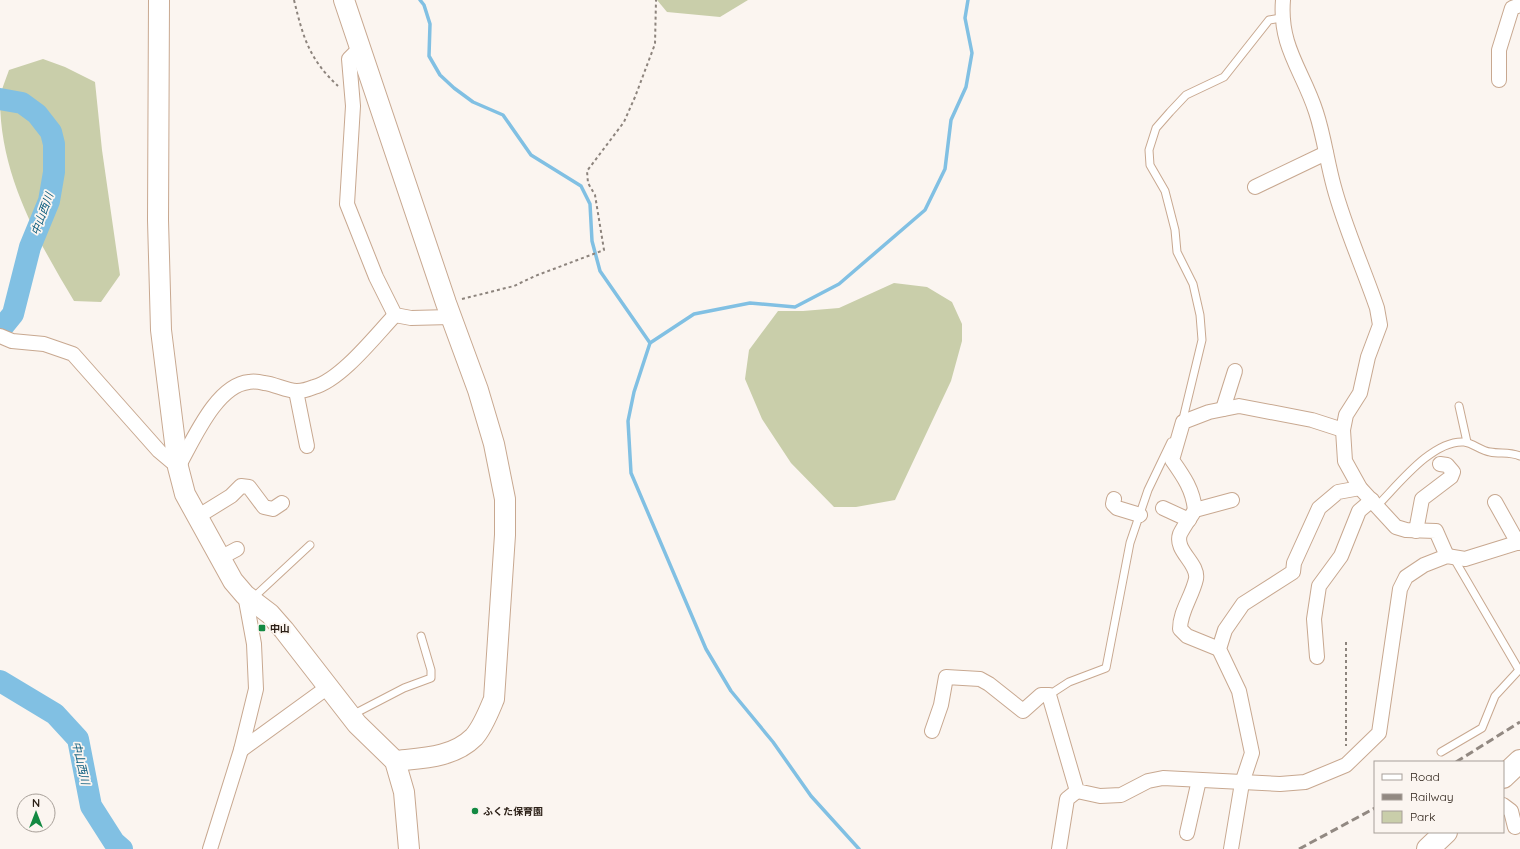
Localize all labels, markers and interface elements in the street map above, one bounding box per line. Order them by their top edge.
water label: 中山西川 [28,190,56,237]
place label: 中山 [270,622,290,635]
marker: 中山 [257,623,267,633]
water label: 中山西川 [69,740,93,787]
legend [1374,761,1504,833]
text: Road [1410,769,1440,784]
text: Railway [1410,789,1454,804]
north arrow [16,793,56,833]
text: N [32,796,40,810]
place label: ふくた保育園 [483,805,543,818]
marker: ふくた保育園 [470,806,480,816]
text: Park [1410,809,1435,824]

